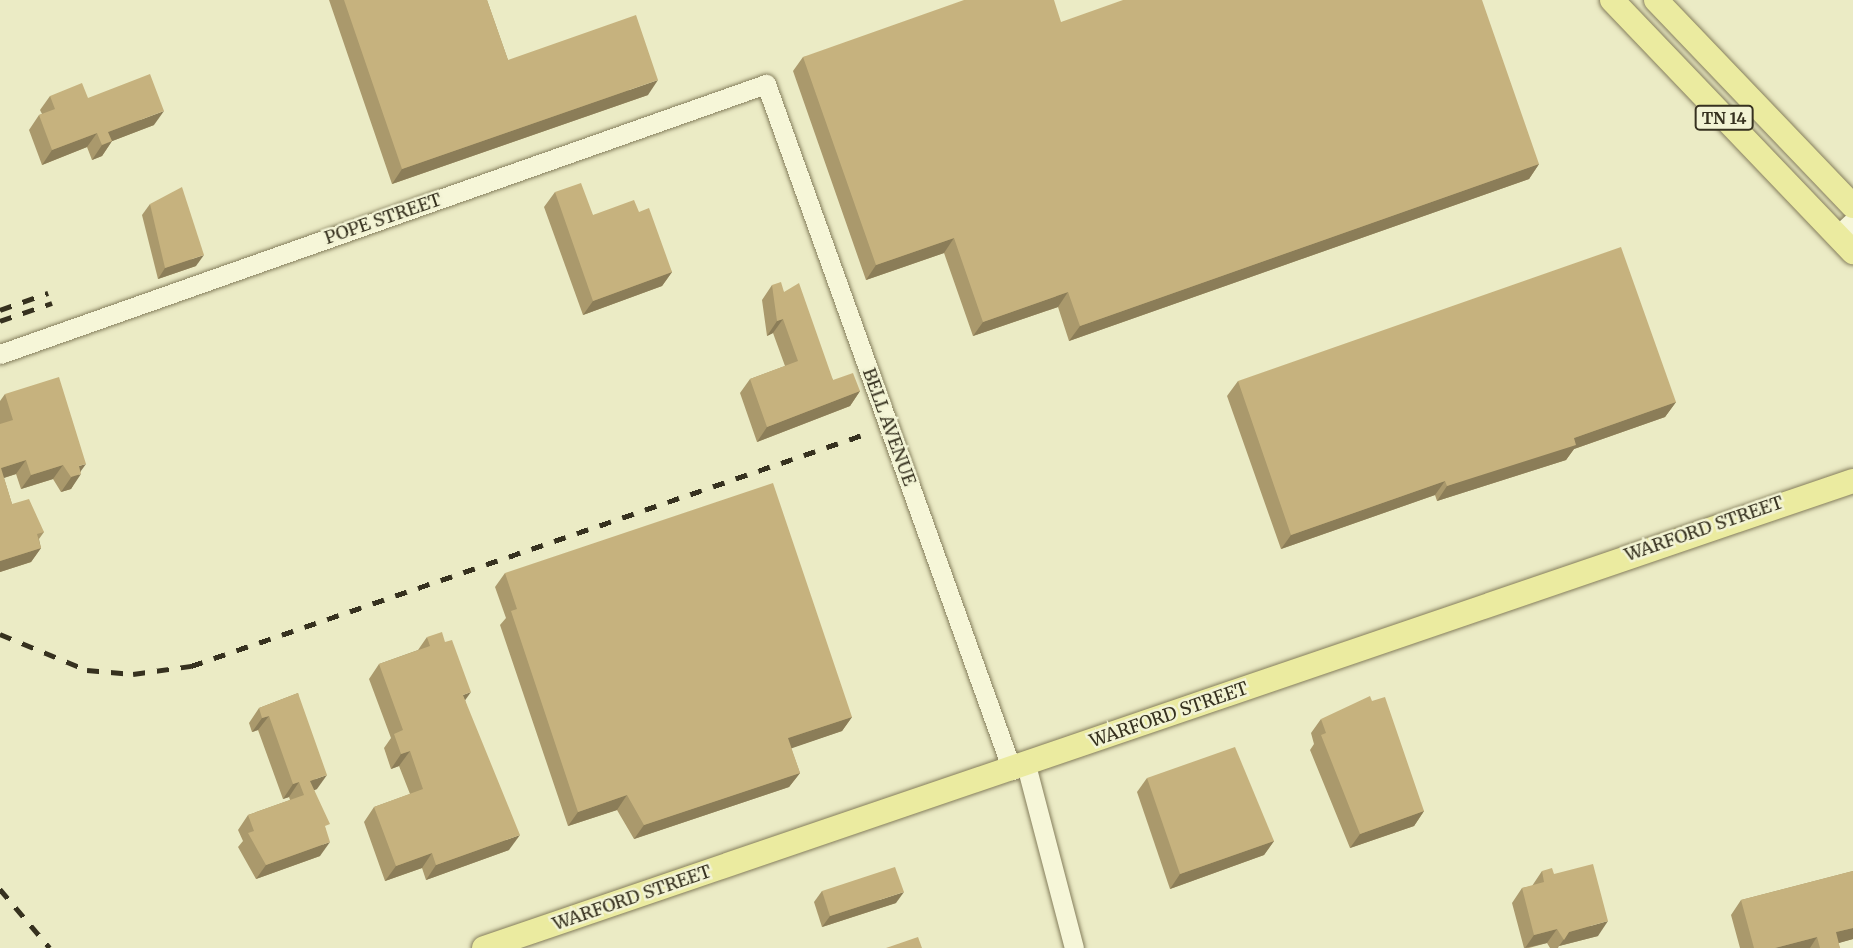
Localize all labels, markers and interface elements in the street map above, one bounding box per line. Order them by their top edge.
road number: TN 14 [1694,106,1754,130]
street label: POPE STREET [322,189,444,249]
street label: BELL AVENUE [858,365,920,489]
street label: WARFORD STREET [1622,492,1786,566]
street label: WARFORD STREET [1087,678,1251,752]
street label: WARFORD STREET [550,861,714,935]

